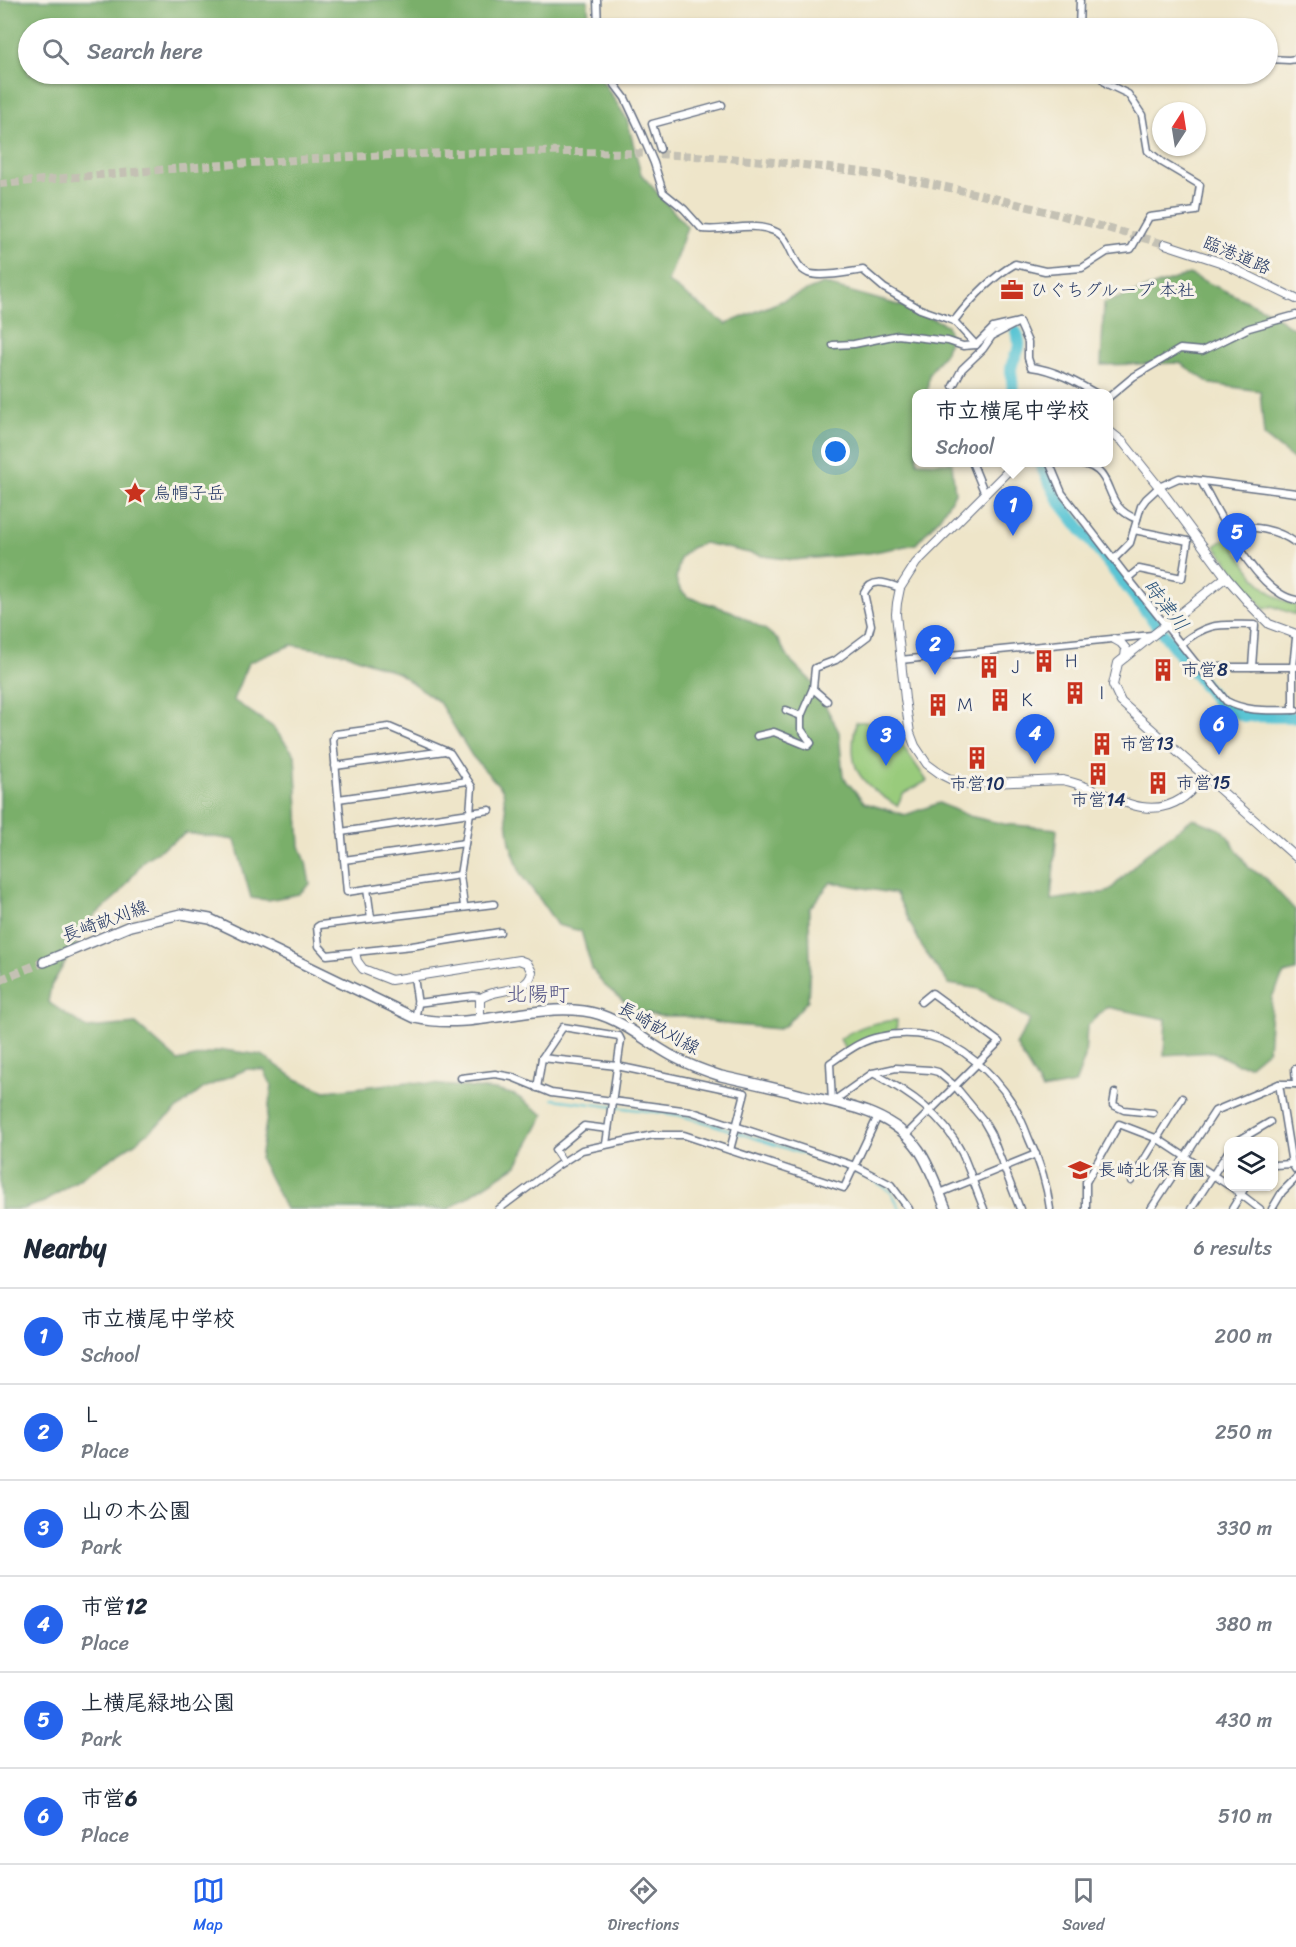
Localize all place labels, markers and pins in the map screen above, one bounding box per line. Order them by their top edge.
place label: ひぐちグループ 本社 [1030,274,1195,306]
office icon: ひぐちグループ 本社 [999,277,1025,303]
place label: 烏帽子岳 [153,477,225,509]
place icon: 烏帽子岳 [122,480,148,506]
pin: 1 [994,486,1032,536]
pin: 5 [1218,514,1256,563]
pin: 2 [916,626,954,675]
place label: Ｈ [1062,645,1080,677]
building icon: Ｈ [1031,648,1057,674]
place label: Ｊ [1007,651,1025,683]
building icon: Ｊ [976,654,1002,680]
place label: 市営8 [1181,654,1228,686]
building icon: 市営8 [1150,657,1176,683]
place label: Ｉ [1093,677,1111,709]
building icon: Ｉ [1062,680,1088,706]
place label: Ｋ [1018,684,1036,716]
building icon: Ｋ [987,687,1013,713]
place label: Ｍ [956,689,974,721]
building icon: Ｍ [925,692,951,718]
pin: 6 [1200,706,1238,755]
pin: 4 [1016,714,1054,764]
pin: 3 [866,716,906,766]
place label: 市営13 [1120,728,1174,760]
building icon: 市営13 [1089,731,1115,757]
building icon: 市営10 [964,745,990,771]
building icon: 市営14 [1085,761,1111,787]
place label: 市営15 [1176,767,1231,799]
place label: 市営10 [949,768,1005,800]
building icon: 市営15 [1145,770,1171,796]
place label: 市営14 [1071,784,1125,816]
place label: 長崎北保育園 [1098,1154,1206,1186]
school or university icon: 長崎北保育園 [1067,1157,1093,1183]

